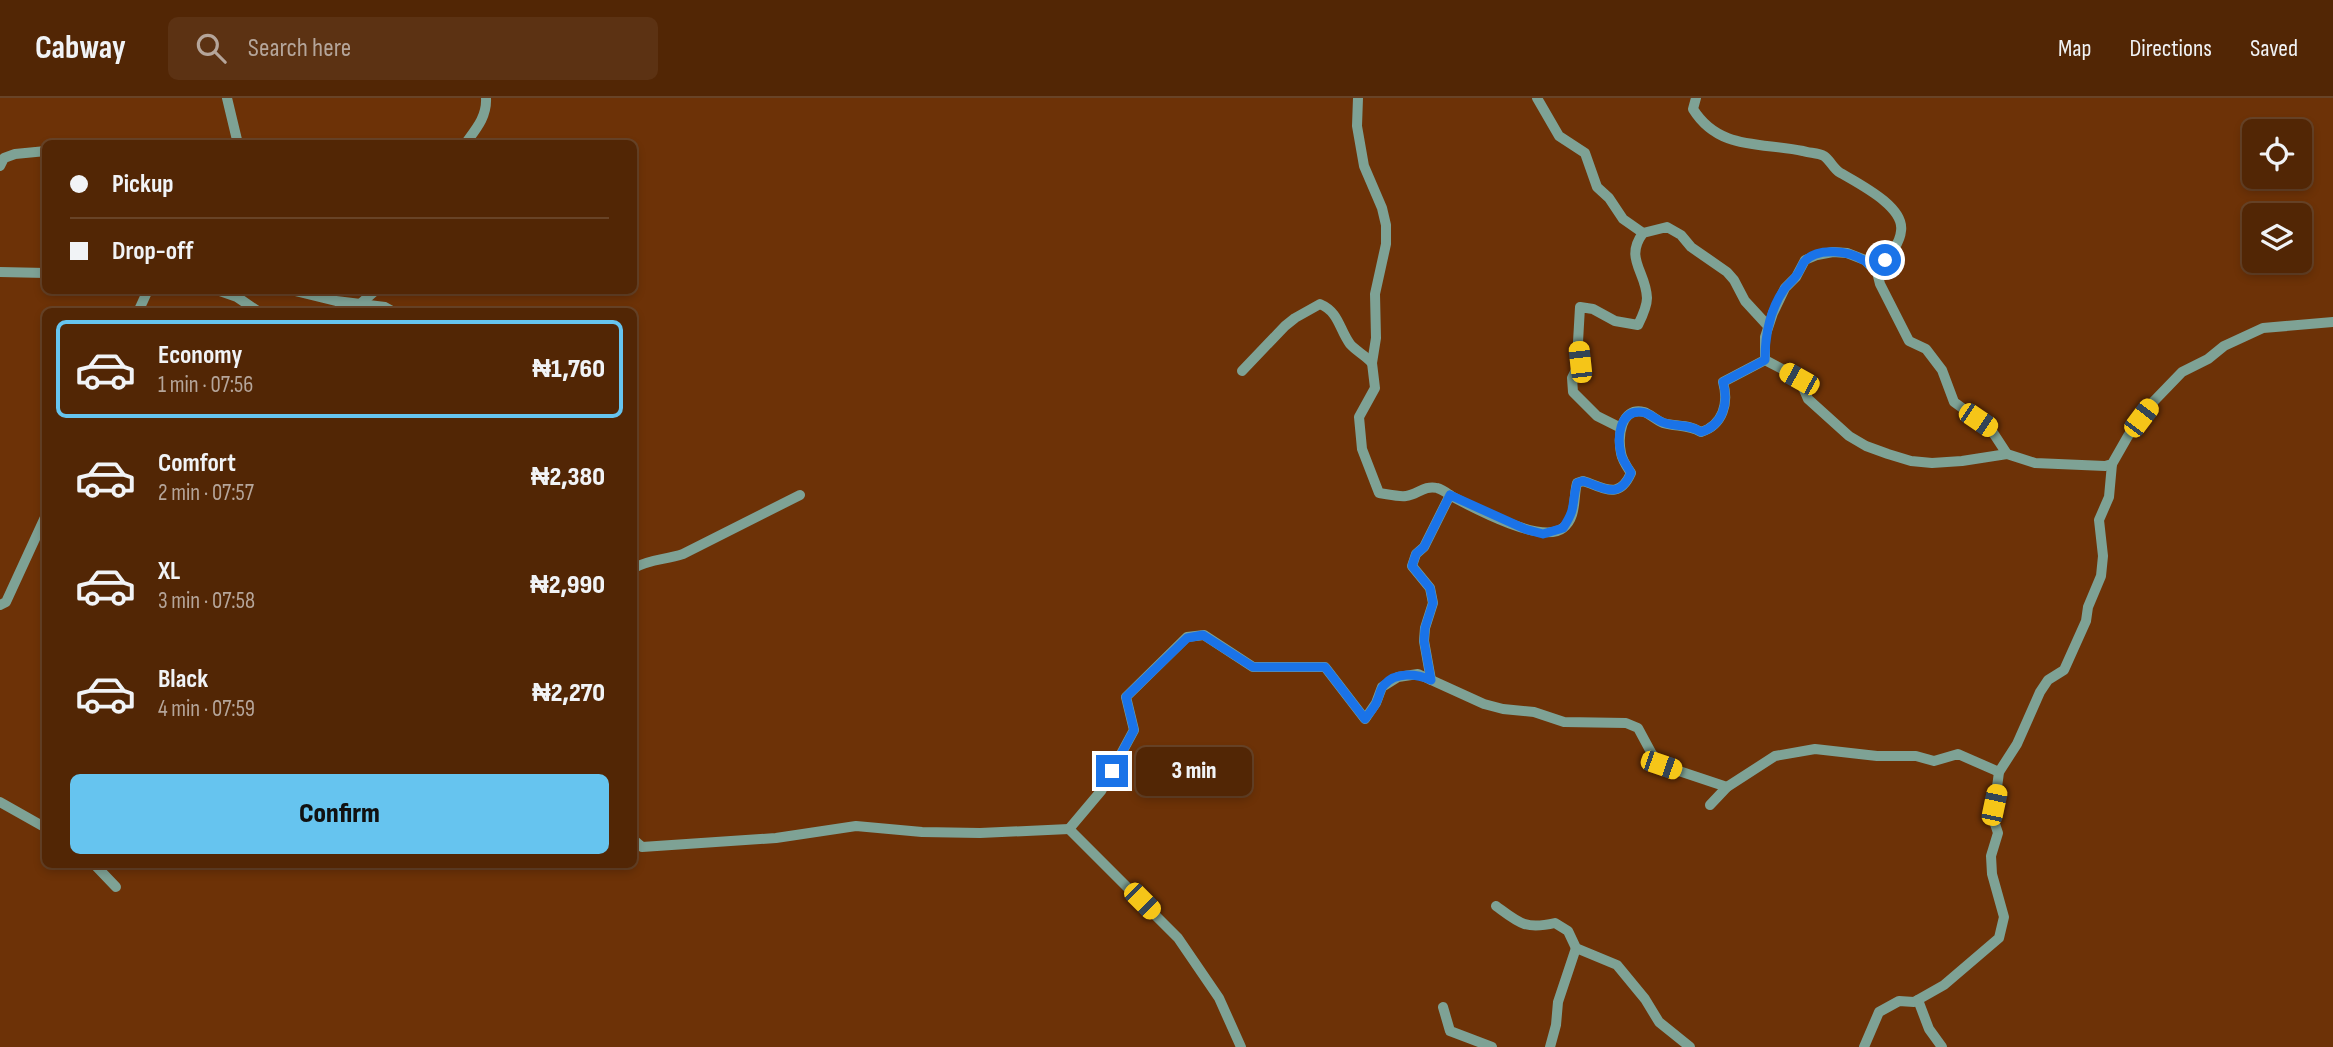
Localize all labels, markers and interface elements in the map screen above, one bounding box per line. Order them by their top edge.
search box [168,17,658,80]
text: Cabway [35,28,126,68]
icon: search [192,29,230,67]
text: Search here [248,33,351,64]
text: Map [2058,34,2091,63]
text: Directions [2129,34,2212,63]
text: Saved [2250,34,2298,63]
map controls [2242,119,2312,273]
button: locate [2242,119,2312,189]
text: Pickup [112,169,174,200]
button: layers [2242,203,2312,273]
text: Drop-off [112,236,193,267]
route start [1869,244,1901,276]
icon: car [74,338,137,401]
text: Economy [158,340,242,371]
car [1568,340,1593,384]
text: ₦1,760 [532,354,605,385]
car [1776,360,1823,398]
text: 1 min · 07:56 [158,371,253,399]
car [2120,395,2163,441]
car [1955,400,2002,440]
icon: car [74,446,137,509]
text: Comfort [158,448,236,479]
text: ₦2,380 [531,462,605,493]
text: 2 min · 07:57 [158,479,254,507]
icon: car [74,554,137,617]
text: XL [158,556,180,587]
text: ₦2,990 [530,570,605,601]
text: 3 min · 07:58 [158,587,255,615]
icon: car [74,662,137,725]
text: Black [158,664,208,695]
text: ₦2,270 [532,678,605,709]
text: 4 min · 07:59 [158,695,255,723]
callout: 3 min [1136,746,1252,796]
car [1638,748,1685,782]
route end [1096,755,1128,787]
text: 3 min [1172,757,1216,785]
button: Confirm [70,774,609,854]
car [1980,782,2009,828]
car [1120,879,1165,923]

